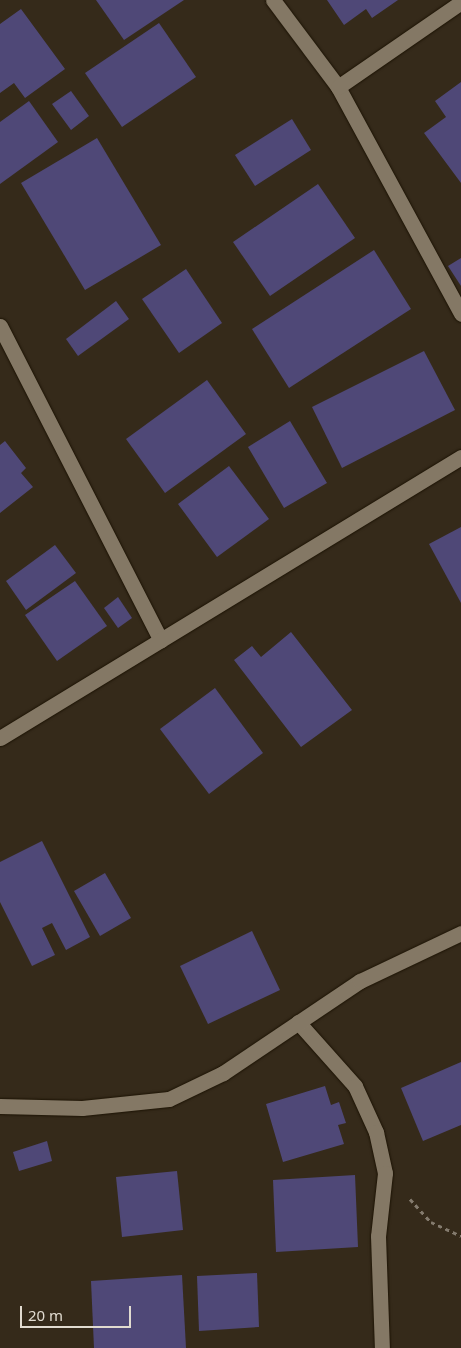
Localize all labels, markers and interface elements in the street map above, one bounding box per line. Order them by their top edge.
scale bar [22,1296,134,1328]
text: 20 m [28,1305,63,1325]

